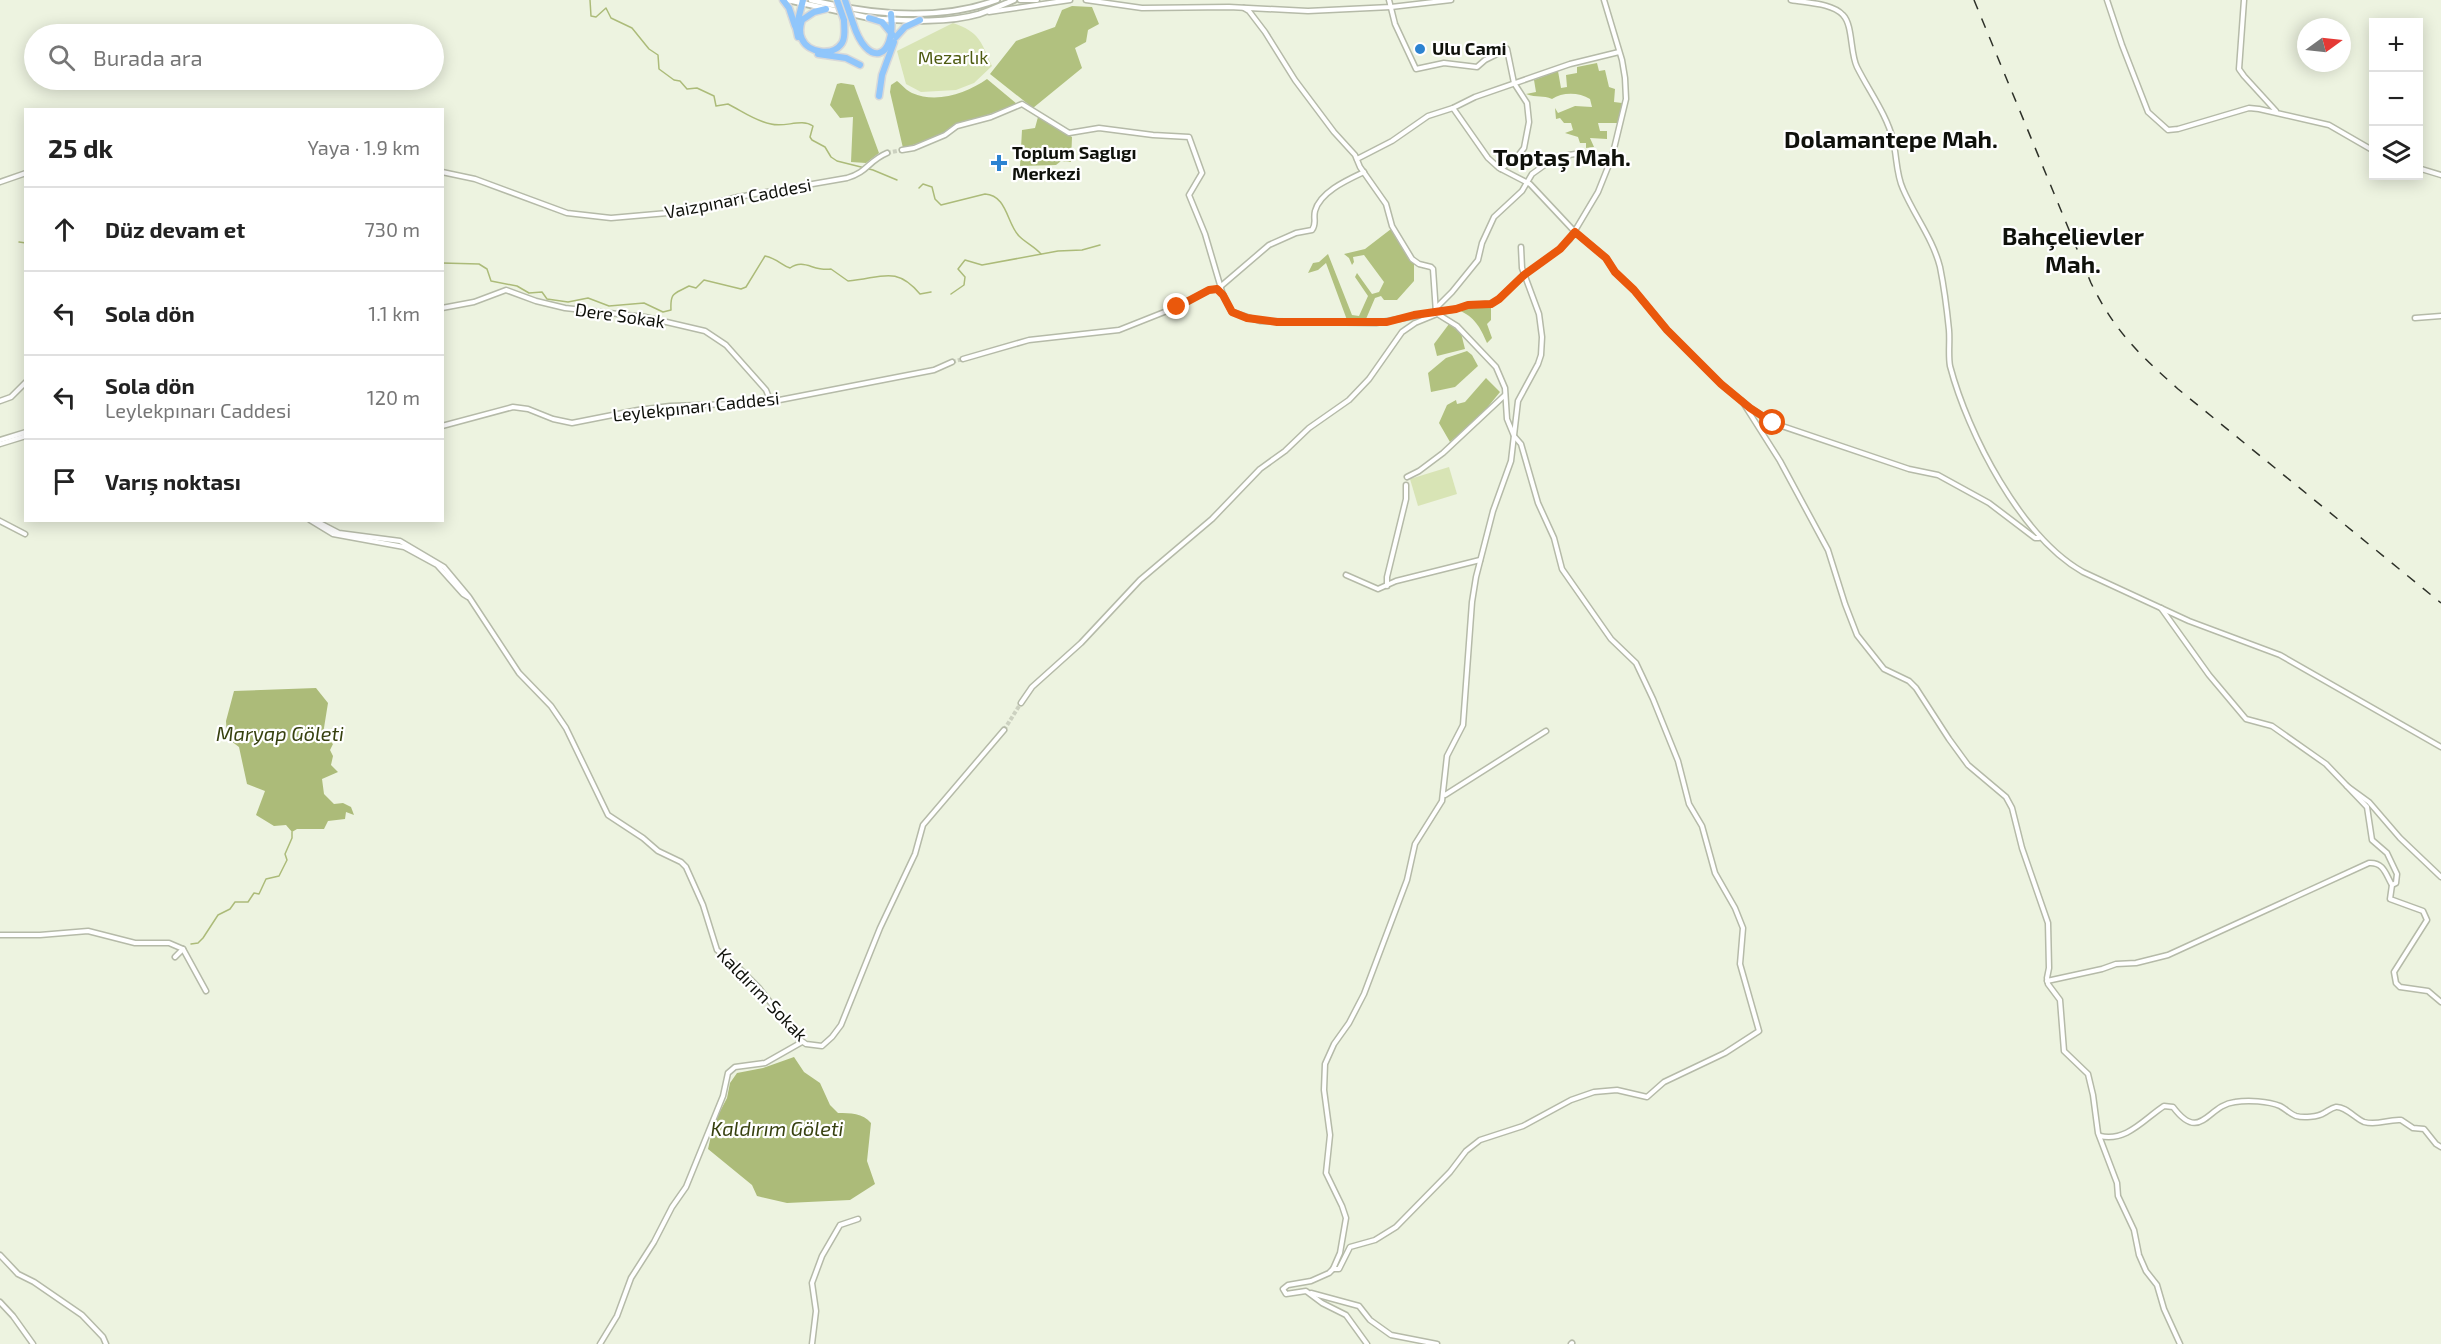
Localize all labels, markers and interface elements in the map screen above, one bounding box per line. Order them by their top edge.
north arrow [2297,18,2351,72]
map controls [2369,18,2423,180]
button: + [2369,18,2423,72]
search box [24,24,444,90]
place label: Ulu Cami [1432,37,1507,59]
icon: search [45,41,78,74]
marker: Ulu Cami [1413,42,1427,56]
text: Burada ara [93,44,203,70]
park label: Mezarlık [918,46,988,68]
button: − [2369,72,2423,126]
district label: Dolamantepe Mah. [1784,124,1998,153]
button: layers [2369,126,2423,180]
text: 25 dk [48,132,113,163]
text: Yaya · 1.9 km [308,135,420,159]
place label: Toplum Saglıgı Merkezi [1012,141,1136,184]
district label: Toptaş Mah. [1493,142,1631,173]
marker: Toplum Saglıgı Merkezi [990,154,1008,172]
street label: Vaizpınarı Caddesi [663,173,813,223]
icon: ahead [48,213,81,246]
text: Düz devam et [105,216,245,242]
text: 730 m [365,217,420,241]
district label: Bahçelievler Mah. [2002,221,2145,278]
route end [1163,293,1189,319]
icon: left [48,297,81,330]
street label: Dere Sokak [574,298,667,332]
text: Sola dön [105,300,195,326]
text: 1.1 km [368,301,420,325]
text: Sola dön [105,372,195,398]
icon: left [48,381,81,414]
text: 120 m [367,385,420,409]
street label: Leylekpınarı Caddesi [611,386,780,426]
text: Leylekpınarı Caddesi [105,398,291,422]
route start [1759,409,1785,435]
icon: arrive [48,465,81,498]
text: Varış noktası [105,468,241,494]
water label: Maryap Göleti [216,721,344,746]
street label: Kaldırım Sokak [713,943,813,1045]
water label: Kaldırım Göleti [711,1116,843,1140]

